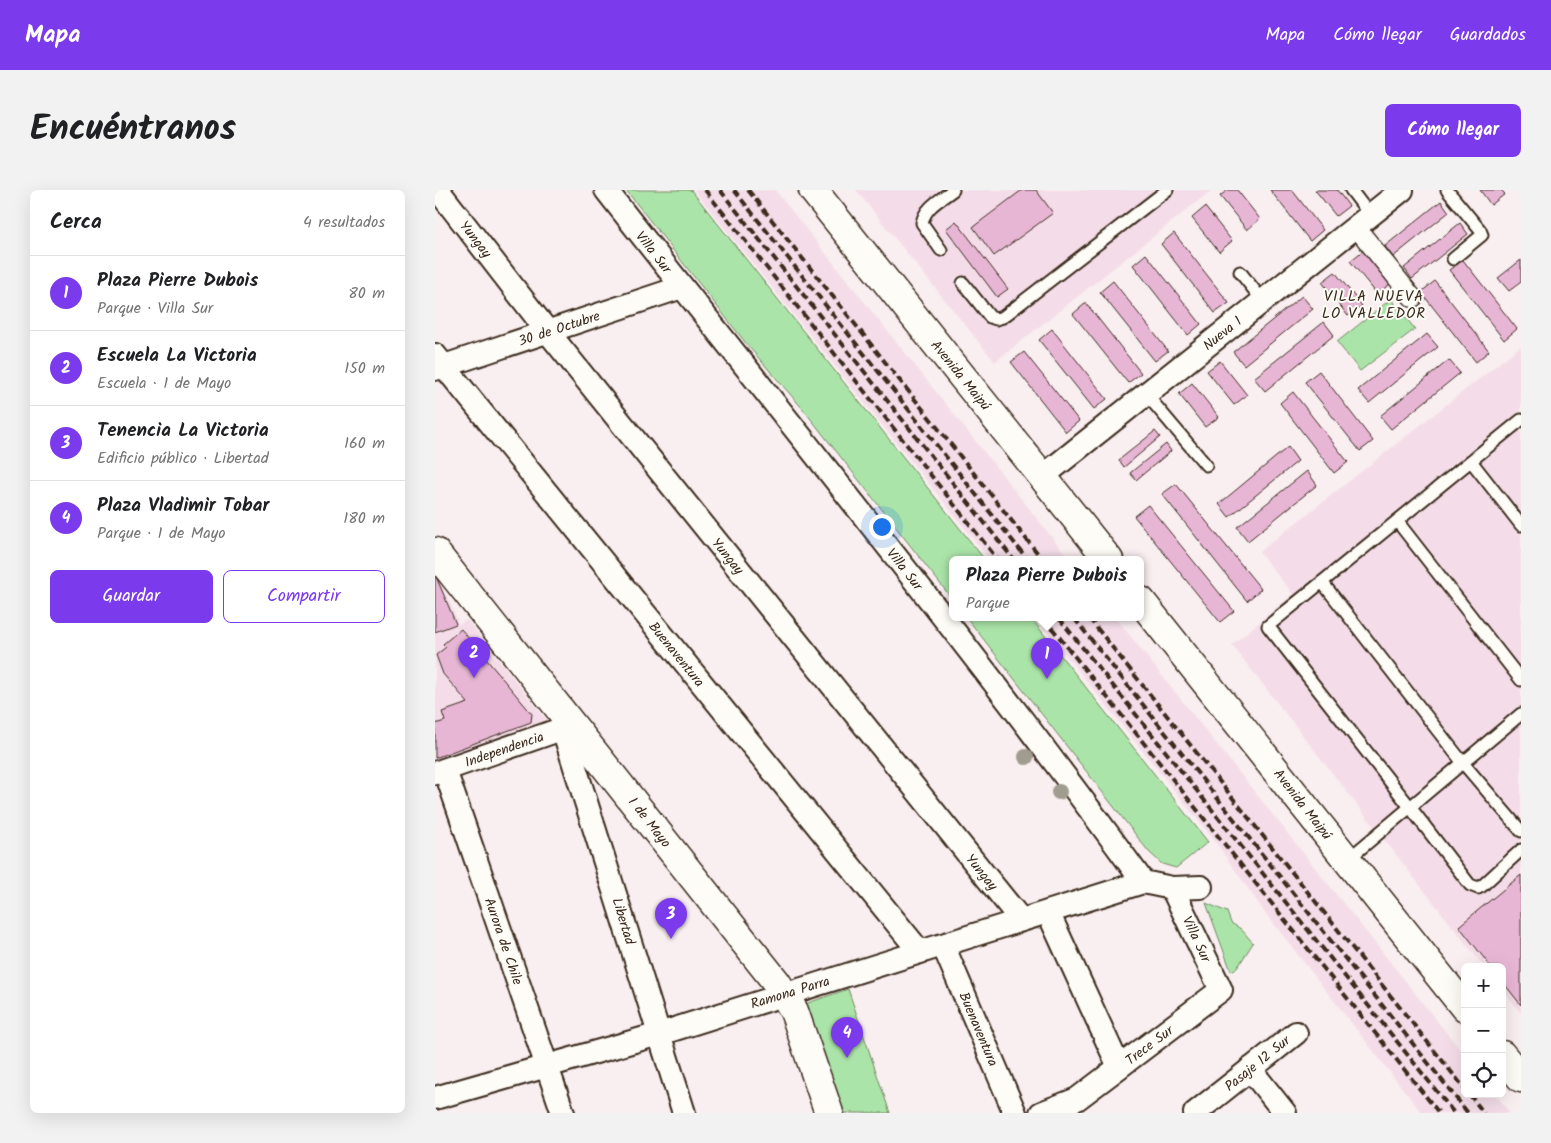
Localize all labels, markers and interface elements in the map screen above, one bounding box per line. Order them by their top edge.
text: Mapa [25,16,81,55]
text: Mapa [1266,21,1305,50]
text: Cómo llegar [1333,21,1422,50]
text: Guardados [1450,21,1526,50]
text: Encuéntranos [30,102,236,158]
button: Cómo llegar [1385,104,1521,157]
text: Cerca [50,206,102,239]
text: 4 resultados [303,210,385,235]
street label: Yungay [454,216,497,263]
street label: Villa Sur [630,227,678,280]
text: Plaza Pierre Dubois [97,266,258,296]
text: 1 [64,281,68,306]
text: 80 m [348,281,385,306]
district label: VILLA NUEVA LO VALLEDOR [1322,285,1426,326]
text: Parque · Villa Sur [97,296,213,321]
street label: 30 de Octubre [516,305,604,353]
street label: Nueva 1 [1198,311,1247,356]
street label: Avenida Maipú [925,336,996,416]
text: Escuela La Victoria [97,341,257,371]
text: 2 [61,356,71,381]
text: 150 m [344,356,385,381]
text: Escuela · 1 de Mayo [97,371,231,396]
text: Tenencia La Victoria [97,416,269,446]
text: 3 [62,431,70,456]
text: 160 m [344,431,385,456]
text: Edificio público · Libertad [97,446,269,471]
text: Plaza Vladimir Tobar [97,491,269,521]
text: 4 [62,506,70,531]
text: 180 m [343,506,385,531]
your location [869,514,895,540]
text: Parque · 1 de Mayo [97,521,226,546]
street label: Yungay [705,533,749,580]
street label: Villa Sur [881,544,929,597]
popup [949,556,1144,621]
text: Plaza Pierre Dubois [966,561,1127,591]
button: Guardar [50,570,213,623]
button: Compartir [223,570,385,623]
text: Parque [966,591,1010,616]
street label: Buenaventura [643,617,710,692]
pin: 2 [458,637,490,678]
pin: 1 [1031,638,1063,679]
street label: Independencia [462,726,547,774]
street label: Avenida Maipú [1267,764,1337,845]
street label: 1 de Mayo [622,792,676,853]
street label: Yungay [959,849,1003,896]
street label: Aurora de Chile [478,895,528,989]
street label: Libertad [605,895,641,949]
pin: 3 [655,898,687,939]
street label: Villa Sur [1176,913,1217,967]
map controls [1461,963,1506,1098]
button: + [1461,963,1506,1008]
street label: Ramona Parra [748,970,833,1015]
street label: Buenaventura [953,989,1004,1070]
button: − [1461,1008,1506,1053]
pin: 4 [831,1017,863,1058]
street label: Trece Sur [1121,1020,1179,1071]
street label: Pasaje 12 Sur [1220,1029,1296,1097]
button: locate [1461,1053,1506,1098]

